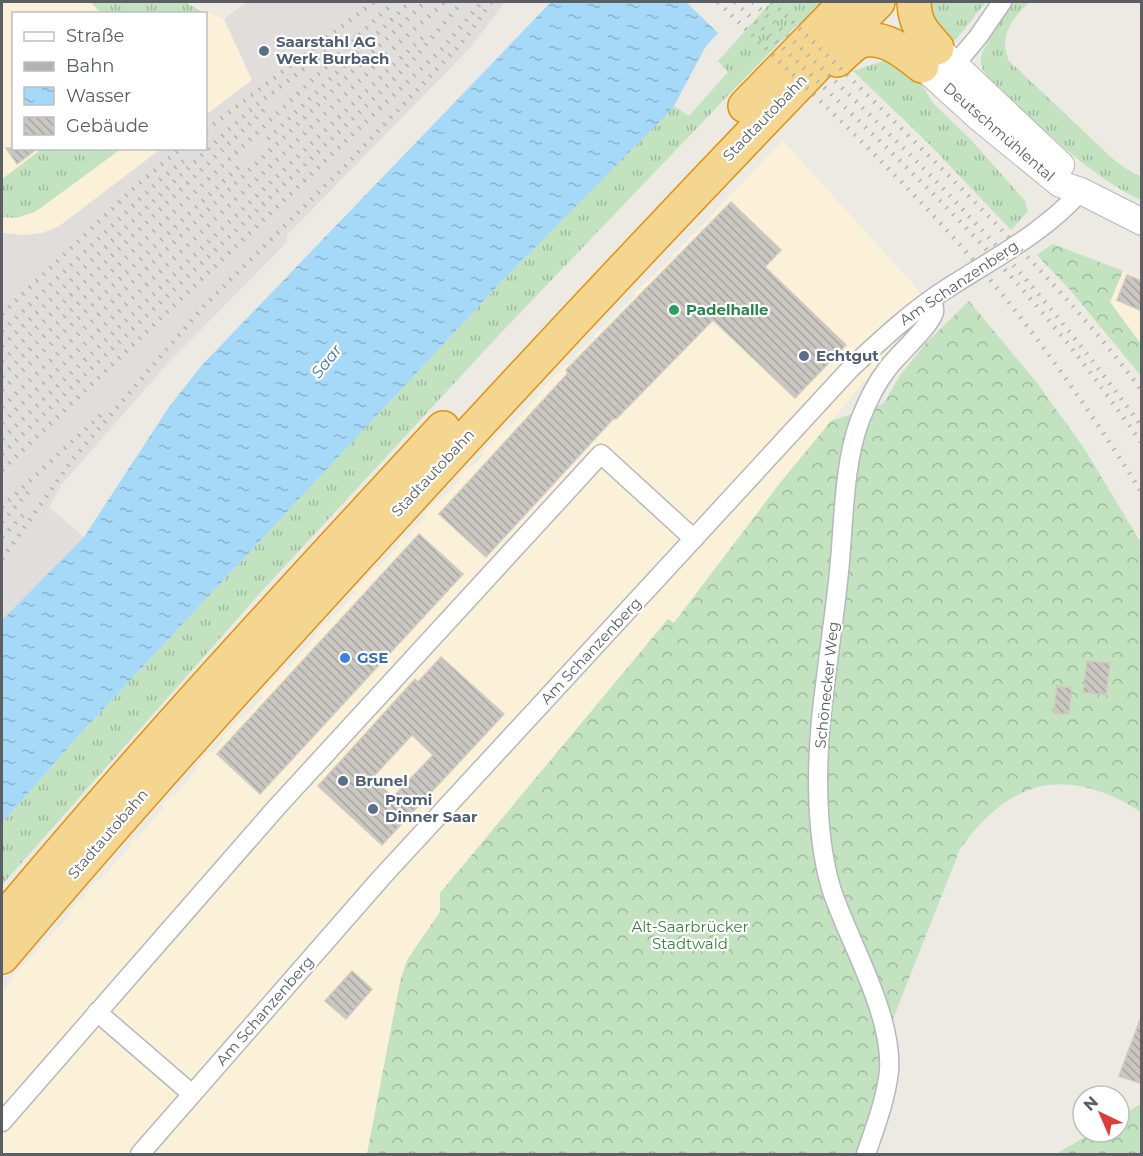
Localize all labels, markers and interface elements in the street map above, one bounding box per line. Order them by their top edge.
legend [12,12,207,150]
text: Straße [66,25,125,47]
place label: Saarstahl AG Werk Burbach [276,32,389,68]
marker: Saarstahl AG Werk Burbach [257,44,271,58]
text: Bahn [66,55,115,77]
street label: Stadtautobahn [719,70,811,165]
street label: Deutschmühlental [940,78,1059,185]
text: Wasser [66,85,131,107]
text: Gebäude [66,115,149,137]
street label: Am Schanzenberg [896,236,1022,329]
place label: Padelhalle [686,300,769,319]
marker: Padelhalle [667,303,681,317]
water label: Saar [307,340,346,382]
place label: Echtgut [816,346,879,365]
marker: Echtgut [797,349,811,363]
street label: Stadtautobahn [387,425,478,520]
street label: Am Schanzenberg [536,593,645,708]
street label: Schönecker Weg [810,621,843,749]
place label: GSE [357,648,388,667]
marker: GSE [338,651,352,665]
place label: Brunel [355,771,408,790]
marker: Brunel [336,774,350,788]
street label: Stadtautobahn [63,785,152,883]
place label: Promi Dinner Saar [385,790,478,826]
marker: Promi Dinner Saar [366,802,380,816]
park label: Alt-Saarbrücker Stadtwald [631,917,749,953]
street label: Am Schanzenberg [212,952,318,1069]
north arrow [1071,1084,1131,1144]
text: N [1080,1092,1102,1115]

